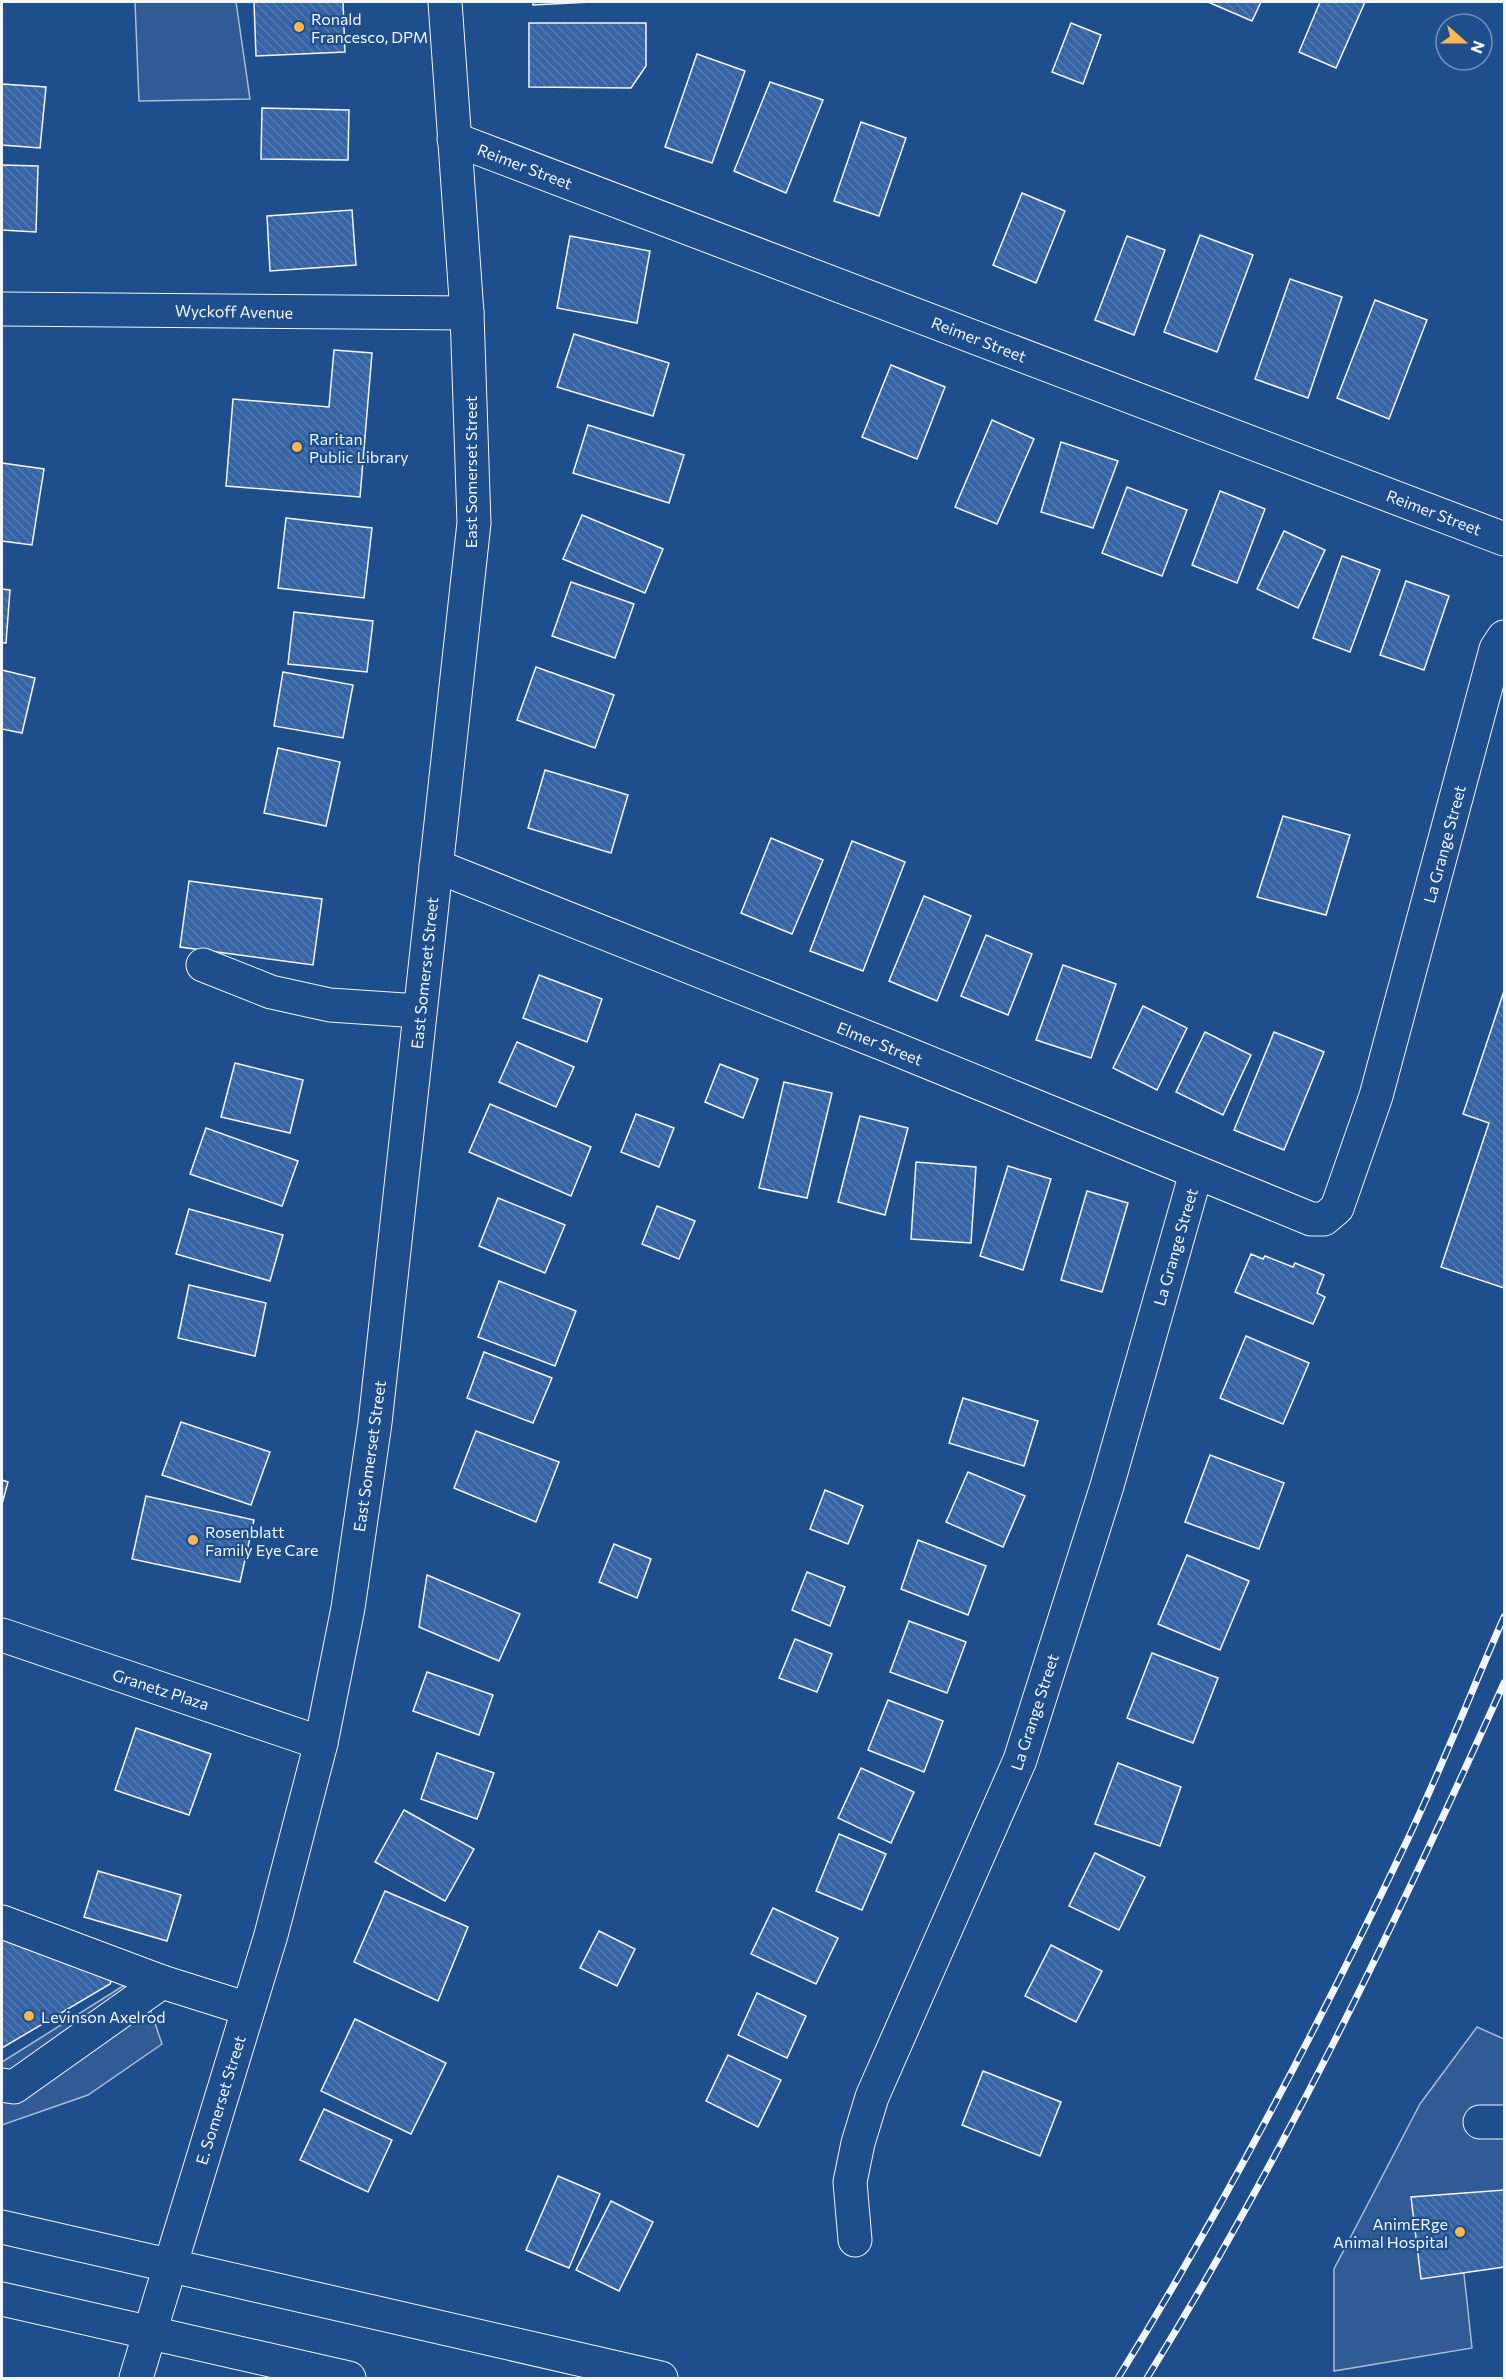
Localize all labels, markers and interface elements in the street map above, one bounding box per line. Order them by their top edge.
place label: Ronald Francesco, DPM [311,9,428,46]
north arrow [1434,12,1494,72]
marker: Ronald Francesco, DPM [292,20,306,34]
text: N [1467,39,1489,57]
street label: Reimer Street [475,139,575,193]
street label: Wyckoff Avenue [175,300,293,322]
street label: Reimer Street [929,312,1029,366]
street label: East Somerset Street [461,395,480,548]
place label: Raritan Public Library [309,429,409,466]
marker: Raritan Public Library [290,440,304,454]
street label: Reimer Street [1384,485,1484,539]
street label: La Grange Street [1419,783,1469,905]
street label: East Somerset Street [407,896,441,1050]
street label: Elmer Street [834,1017,926,1069]
street label: La Grange Street [1149,1186,1201,1308]
street label: East Somerset Street [349,1379,389,1533]
place label: Rosenblatt Family Eye Care [205,1522,318,1559]
marker: Rosenblatt Family Eye Care [186,1533,200,1547]
street label: La Grange Street [1006,1651,1062,1773]
street label: Granetz Plaza [110,1664,212,1714]
place label: Levinson Axelrod [41,2007,166,2026]
marker: Levinson Axelrod [22,2009,36,2023]
street label: E. Somerset Street [191,2033,249,2167]
place label: AnimERge Animal Hospital [1333,2214,1448,2251]
marker: AnimERge Animal Hospital [1453,2225,1467,2239]

